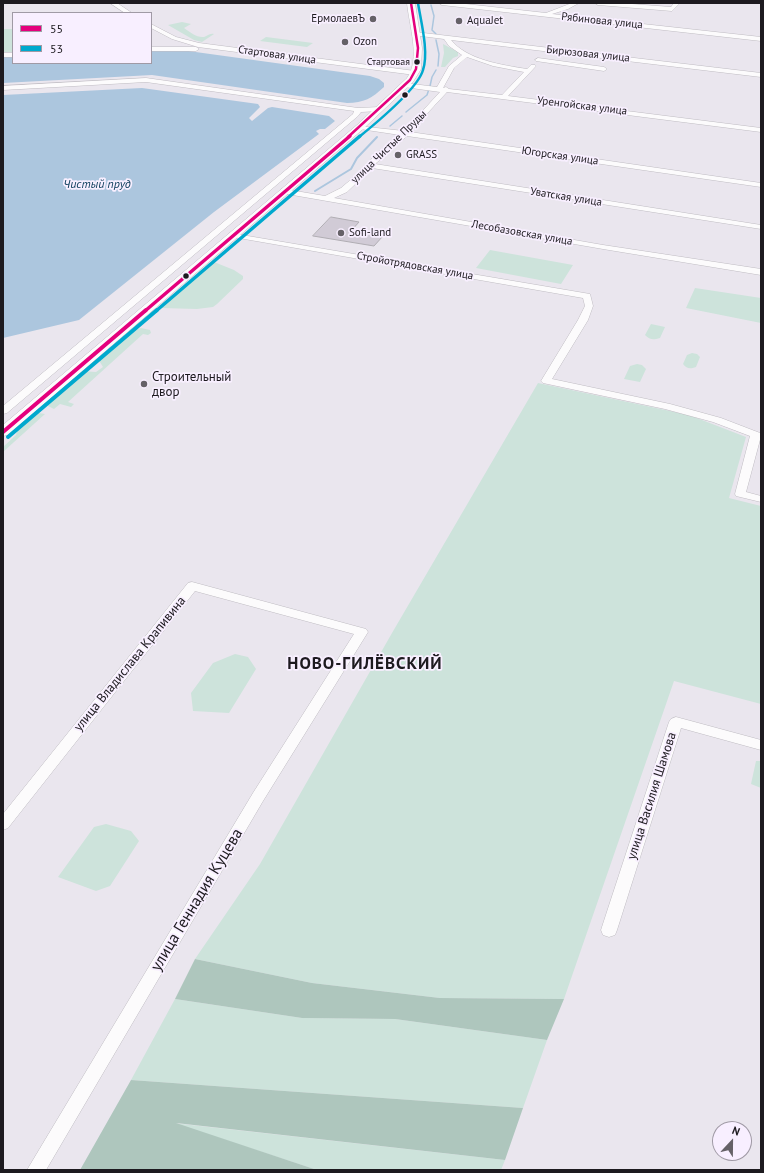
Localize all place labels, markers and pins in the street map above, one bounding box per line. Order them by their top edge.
place label: ЕрмолаевЪ [311,12,365,26]
marker: ЕрмолаевЪ [368,14,378,24]
place label: AquaJet [467,14,503,28]
marker: AquaJet [454,16,464,26]
place label: Ozon [353,35,377,49]
marker: Ozon [340,37,350,47]
place label: Стартовая [367,56,410,68]
marker: Стартовая [412,57,422,67]
unlabelled marker [400,90,410,100]
place label: GRASS [406,148,437,162]
marker: GRASS [393,150,403,160]
place label: Sofi-land [349,226,391,240]
marker: Sofi-land [336,228,346,238]
unlabelled marker [181,271,191,281]
place label: Строительный двор [152,369,231,400]
marker: Строительный двор [139,379,149,389]

